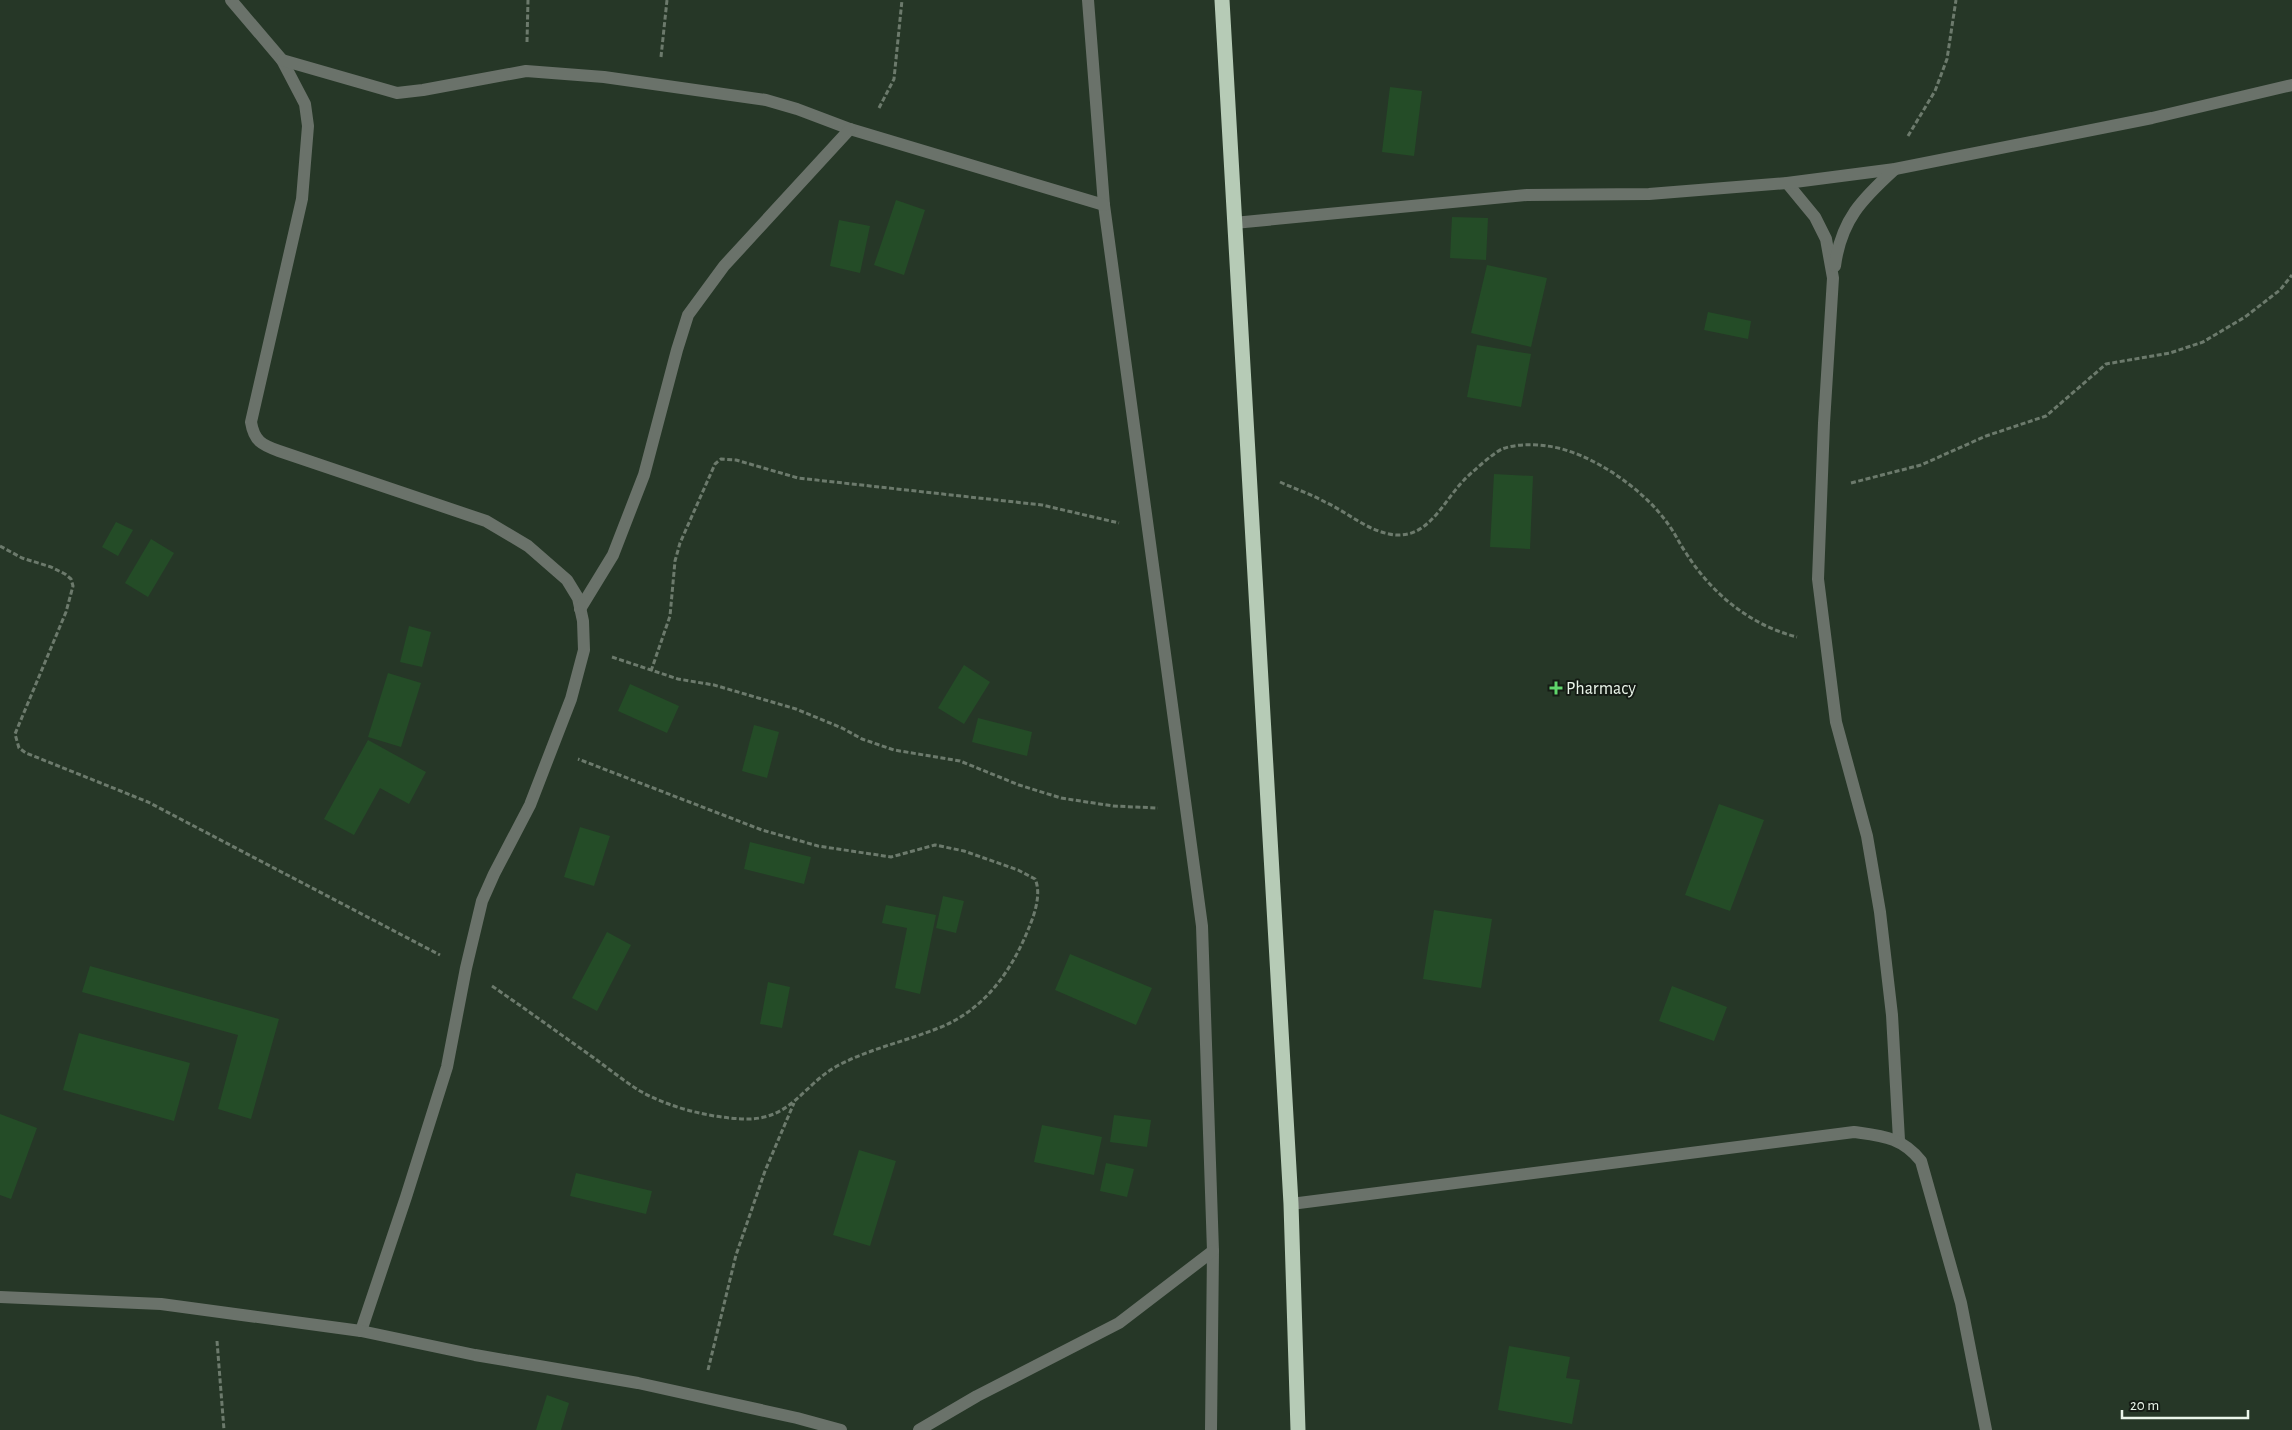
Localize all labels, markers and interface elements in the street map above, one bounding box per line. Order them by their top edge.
place label: Pharmacy [1566,680,1636,698]
marker: Pharmacy [1550,682,1562,694]
scale bar [2122,1388,2248,1420]
text: 20 m [2130,1398,2159,1413]

